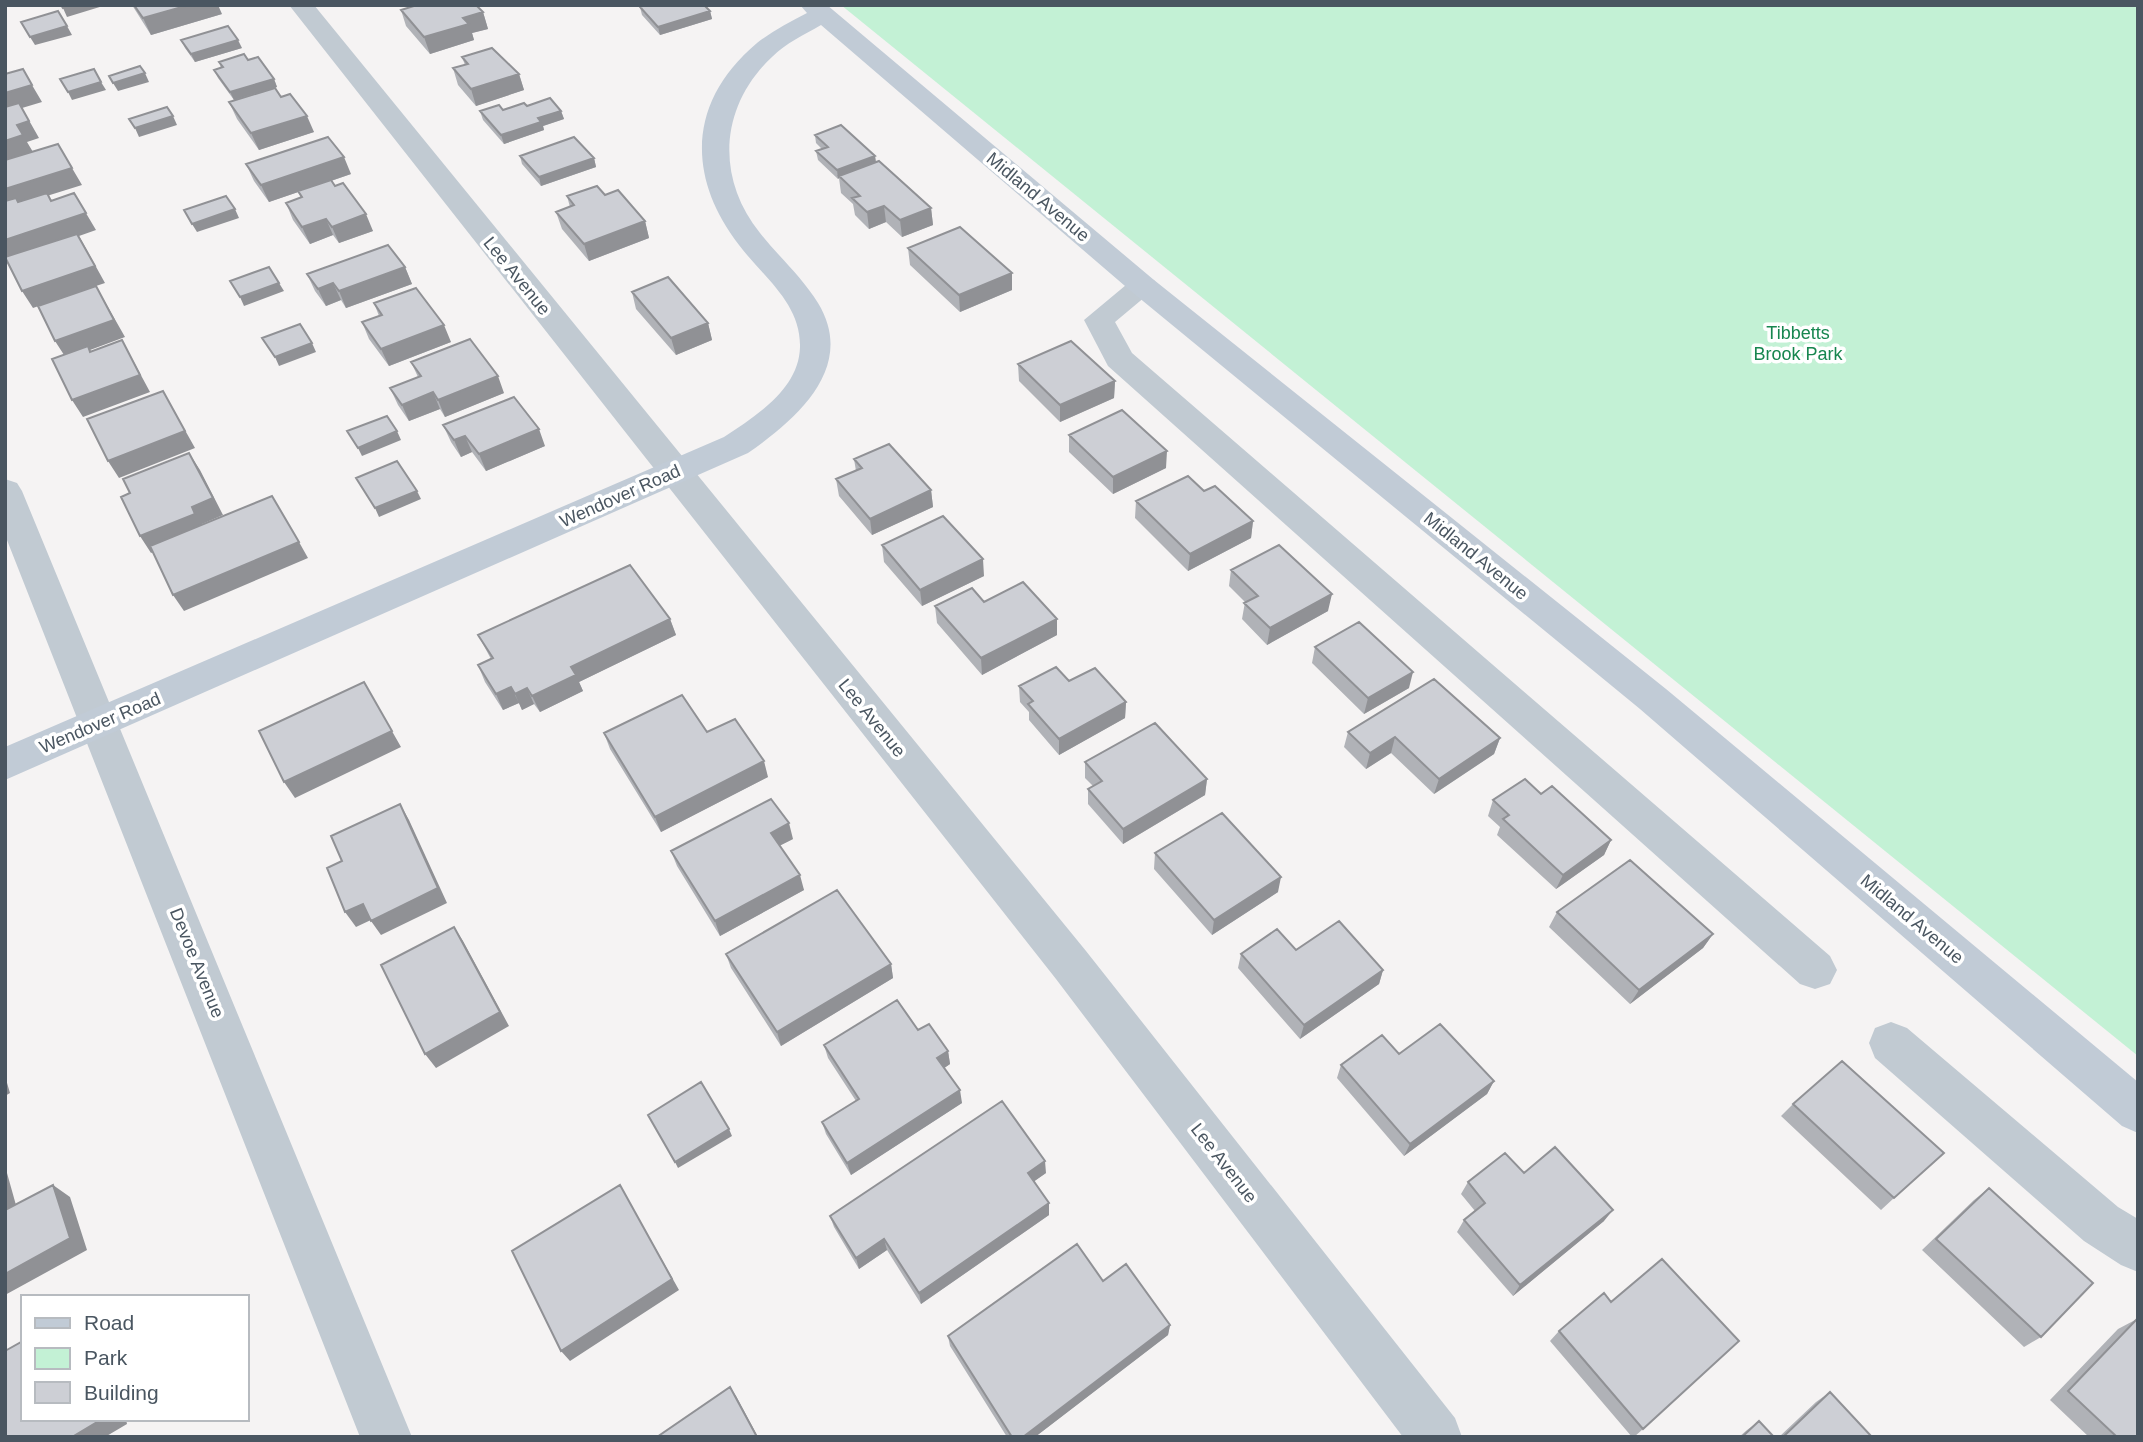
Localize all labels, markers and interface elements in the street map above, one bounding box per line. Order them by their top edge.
street label: Midland Avenue [983,148,1093,246]
street label: Lee Avenue [479,233,555,319]
park label: Tibbetts Brook Park [1753,323,1844,364]
street label: Wendover Road [557,460,683,532]
street label: Midland Avenue [1420,508,1532,604]
street label: Lee Avenue [834,675,910,761]
street label: Wendover Road [36,688,164,758]
street label: Midland Avenue [1857,870,1967,968]
street label: Devoe Avenue [166,905,228,1021]
street label: Lee Avenue [1187,1120,1261,1206]
legend [21,1295,248,1421]
text: Road [84,1311,134,1334]
text: Park [84,1346,128,1369]
text: Building [84,1381,159,1404]

